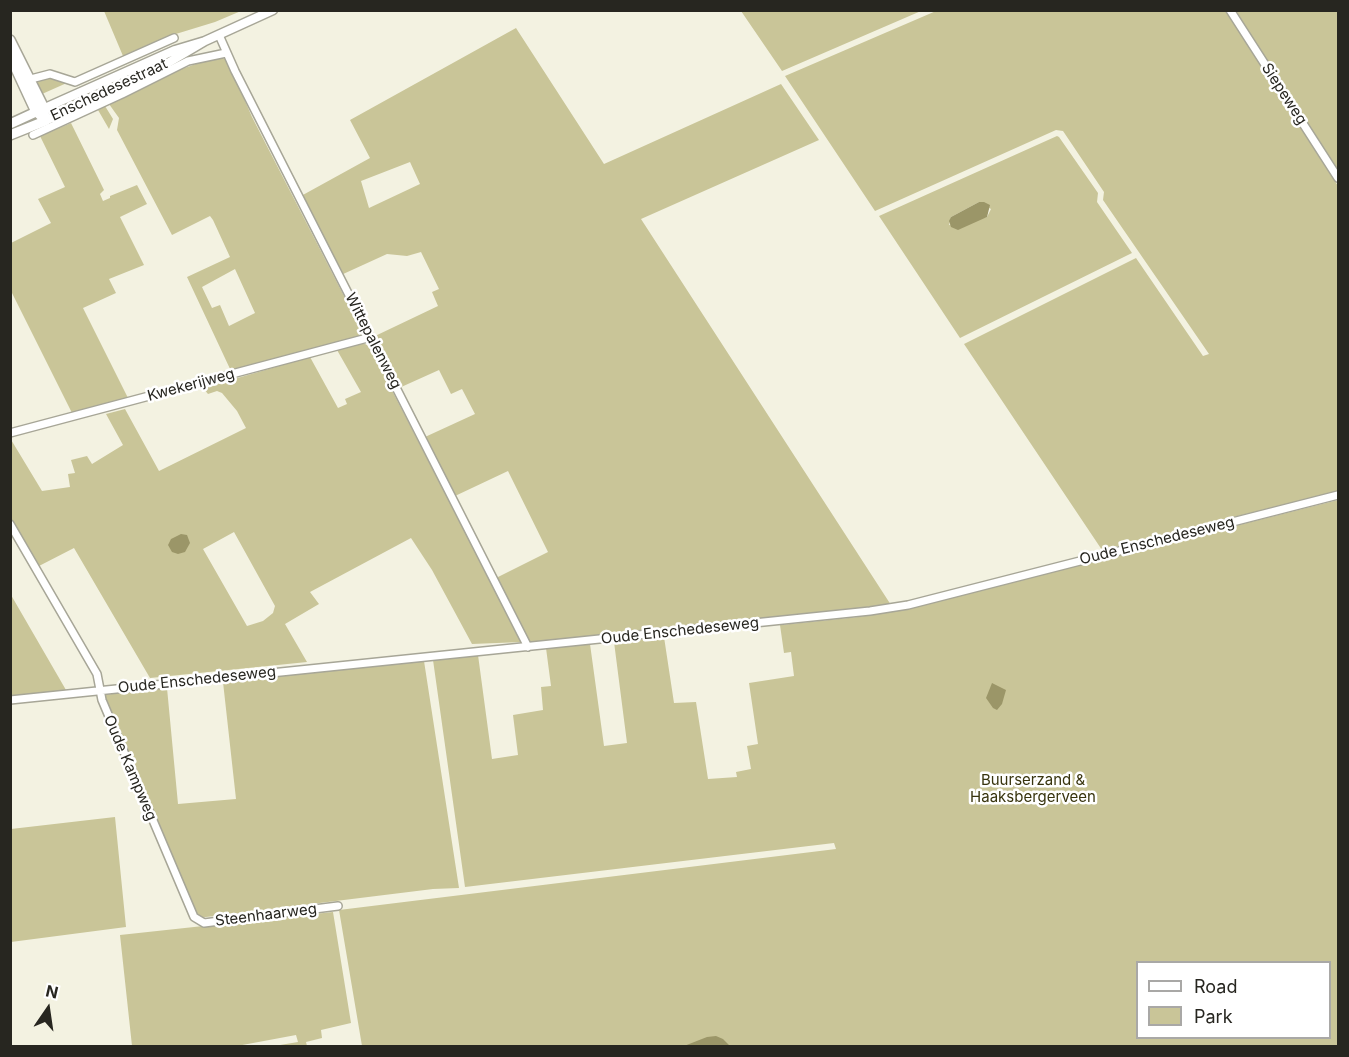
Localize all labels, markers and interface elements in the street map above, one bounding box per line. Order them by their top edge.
street label: Enschedesestraat [48,55,170,125]
street label: Siepeweg [1257,60,1311,128]
street label: Wittepalenweg [341,290,405,392]
street label: Kwekerijweg [145,365,237,405]
street label: Oude Enschedeseweg [1078,513,1236,569]
street label: Oude Enschedeseweg [600,614,760,648]
street label: Oude Enschedeseweg [117,663,277,697]
street label: Oude Kampweg [100,712,160,824]
park label: Buurserzand & Haaksbergerveen [970,771,1096,806]
street label: Steenhaarweg [214,900,318,930]
legend [1136,961,1331,1039]
text: Road [1194,976,1237,997]
north arrow [18,979,78,1039]
text: N [44,980,60,1003]
text: Park [1194,1006,1233,1027]

